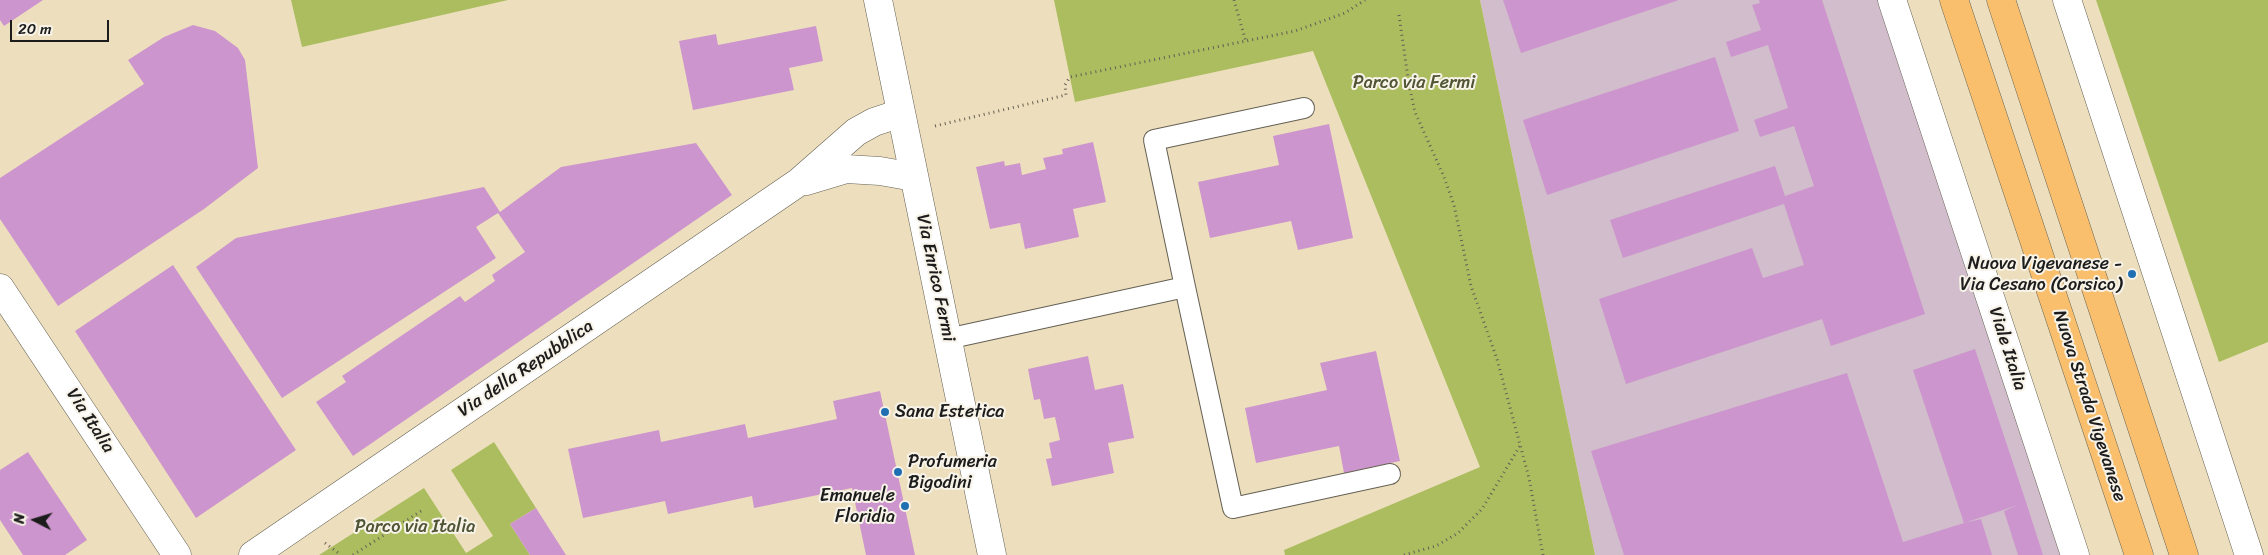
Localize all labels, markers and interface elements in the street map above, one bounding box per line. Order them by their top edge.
scale bar [12,10,111,42]
text: 20 m [18,16,52,42]
park label: Parco via Fermi [1353,72,1475,94]
street label: Via Enrico Fermi [911,212,959,344]
place label: Nuova Vigevanese - Via Cesano (Corsico) [1960,253,2122,296]
marker: Nuova Vigevanese - Via Cesano (Corsico) [2126,268,2138,280]
street label: Viale Italia [1983,305,2031,393]
street label: Nuova Strada Vigevanese [2048,308,2130,504]
street label: Via della Repubblica [454,316,598,422]
street label: Via Italia [61,385,119,457]
place label: Sana Estetica [895,401,1004,423]
marker: Sana Estetica [879,406,891,418]
place label: Profumeria Bigodini [908,451,997,494]
marker: Profumeria Bigodini [892,466,904,478]
place label: Emanuele Floridia [820,485,895,528]
north arrow [10,495,60,545]
marker: Emanuele Floridia [899,500,911,512]
text: N [7,513,32,525]
park label: Parco via Italia [355,516,475,538]

